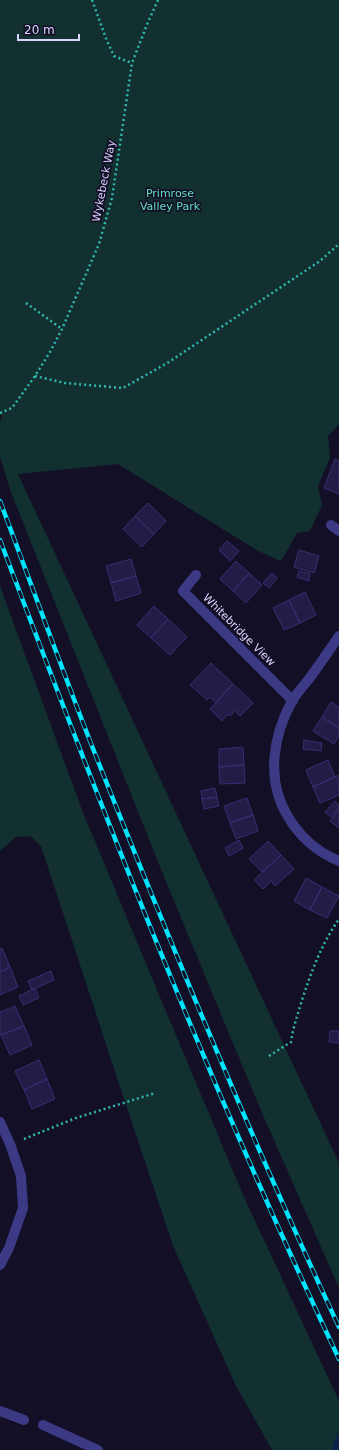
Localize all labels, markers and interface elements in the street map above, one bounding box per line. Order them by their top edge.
scale bar [18,16,79,42]
text: 20 m [24,23,55,37]
street label: Wykebeck Way [90,139,118,223]
park label: Primrose Valley Park [140,187,201,213]
street label: Whitebridge View [200,591,278,669]

